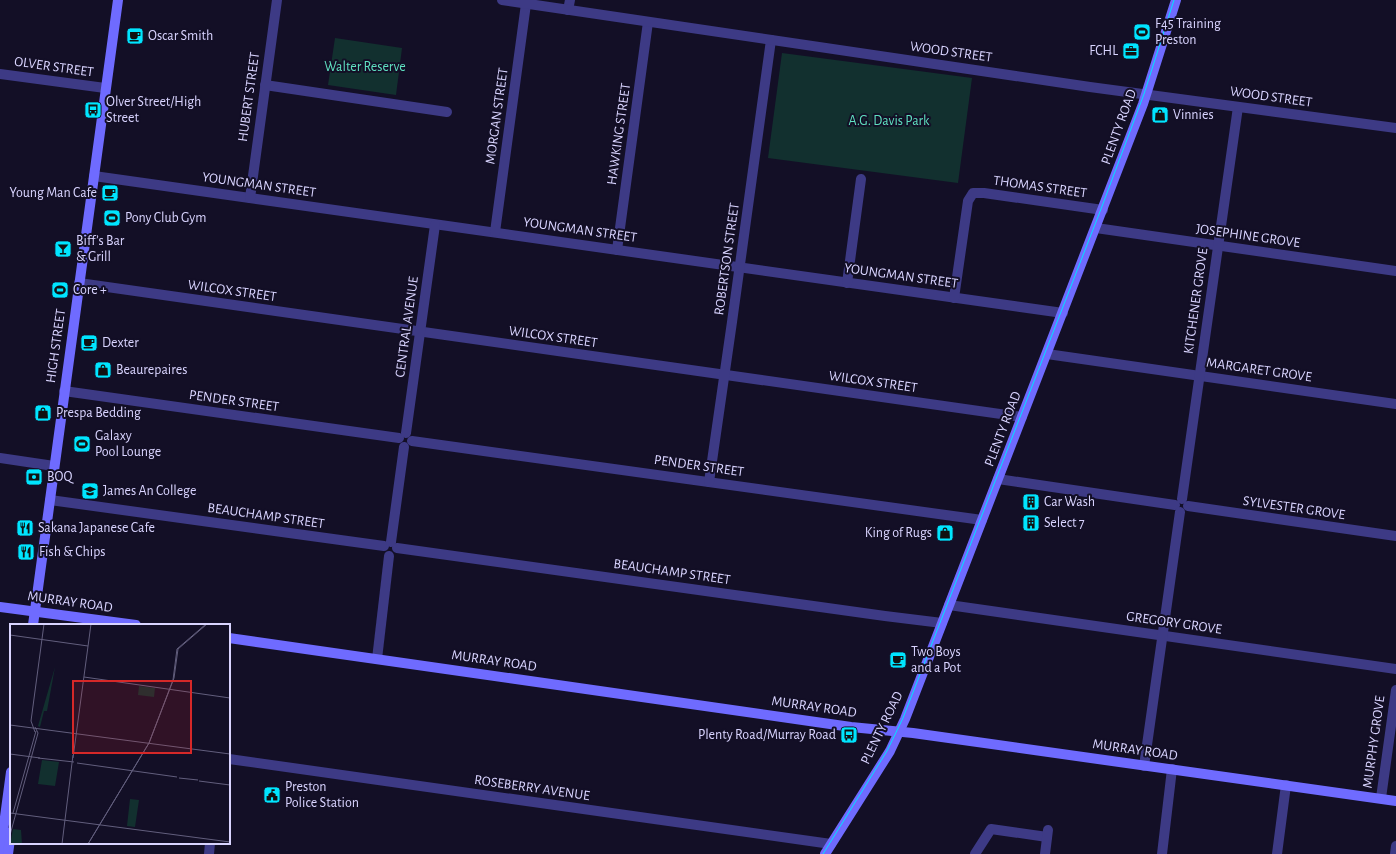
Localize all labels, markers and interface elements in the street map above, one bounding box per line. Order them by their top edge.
place label: F45 Training Preston [1155,17,1221,47]
sports icon: F45 Training Preston [1132,22,1152,42]
cafe icon: Oscar Smith [125,26,145,46]
place label: Oscar Smith [148,29,213,43]
street label: WOOD STREET [909,39,993,65]
office icon: FCHL [1121,41,1141,61]
place label: FCHL [1089,44,1118,58]
street label: HUBERT STREET [236,51,262,143]
street label: OLVER STREET [13,54,95,80]
park label: Walter Reserve [324,60,406,74]
street label: MORGAN STREET [483,67,511,165]
street label: HAWKING STREET [605,82,633,186]
street label: WOOD STREET [1229,84,1313,110]
street label: PLENTY ROAD [1099,87,1139,167]
place label: Olver Street/High Street [106,95,201,125]
bus stop icon: Olver Street/High Street [83,100,103,120]
shop icon: Vinnies [1150,105,1170,125]
place label: Vinnies [1173,108,1214,122]
park label: A.G. Davis Park [849,114,930,128]
street label: YOUNGMAN STREET [201,170,317,200]
street label: THOMAS STREET [992,173,1088,201]
cafe icon: Young Man Cafe [100,183,120,203]
place label: Young Man Cafe [9,186,97,200]
street label: ROBERTSON STREET [712,202,742,316]
sports icon: Pony Club Gym [102,208,122,228]
place label: Pony Club Gym [125,211,206,225]
street label: YOUNGMAN STREET [522,215,638,245]
street label: JOSEPHINE GROVE [1195,222,1301,250]
place label: Biff’s Bar & Grill [76,234,125,264]
bar icon: Biff’s Bar & Grill [53,239,73,259]
street label: KITCHENER GROVE [1182,247,1210,355]
street label: YOUNGMAN STREET [843,261,959,291]
street label: CENTRAL AVENUE [393,275,421,378]
street label: WILCOX STREET [187,278,277,304]
sports icon: Core + [50,280,70,300]
place label: Core + [73,283,107,297]
street label: HIGH STREET [44,308,68,384]
street label: WILCOX STREET [508,324,598,350]
cafe icon: Dexter [79,333,99,353]
place label: Dexter [102,336,139,350]
street label: MARGARET GROVE [1205,356,1313,384]
shop icon: Beaurepaires [93,360,113,380]
place label: Beaurepaires [116,363,187,377]
street label: WILCOX STREET [828,369,918,395]
street label: PENDER STREET [188,388,280,414]
street label: PLENTY ROAD [982,389,1024,469]
shop icon: Prespa Bedding [33,403,53,423]
place label: Prespa Bedding [56,406,141,420]
place label: Galaxy Pool Lounge [95,429,161,459]
sports icon: Galaxy Pool Lounge [72,434,92,454]
street label: PENDER STREET [653,453,745,479]
bank icon: BOQ [24,467,44,487]
place label: BOQ [47,470,74,484]
school or university icon: James An College [80,481,100,501]
place label: James An College [103,484,196,498]
building icon: Car Wash [1021,492,1041,512]
street label: SYLVESTER GROVE [1242,494,1346,522]
place label: Car Wash [1044,495,1095,509]
street label: BEAUCHAMP STREET [207,501,325,531]
building icon: Select 7 [1021,513,1041,533]
place label: Select 7 [1044,516,1085,530]
restaurant icon: Sakana Japanese Cafe [15,518,35,538]
place label: Sakana Japanese Cafe [38,521,155,535]
shop icon: King of Rugs [935,523,955,543]
place label: King of Rugs [865,526,932,540]
restaurant icon: Fish & Chips [16,542,36,562]
place label: Fish & Chips [39,545,106,559]
street label: BEAUCHAMP STREET [613,557,731,587]
street label: MURRAY ROAD [26,589,114,615]
street label: GREGORY GROVE [1125,609,1223,637]
inset map [10,624,230,844]
place label: Two Boys and a Pot [911,645,961,675]
street label: MURRAY ROAD [450,648,538,674]
cafe icon: Two Boys and a Pot [888,650,908,670]
street label: PLENTY ROAD [858,689,906,767]
street label: MURRAY ROAD [770,694,858,720]
street label: MURPHY GROVE [1361,694,1387,789]
bus stop icon: Plenty Road/Murray Road [839,725,859,745]
place label: Plenty Road/Murray Road [698,728,836,742]
street label: MURRAY ROAD [1091,737,1179,763]
street label: ROSEBERRY AVENUE [473,773,591,803]
place label: Preston Police Station [285,780,359,810]
public building icon: Preston Police Station [262,785,282,805]

